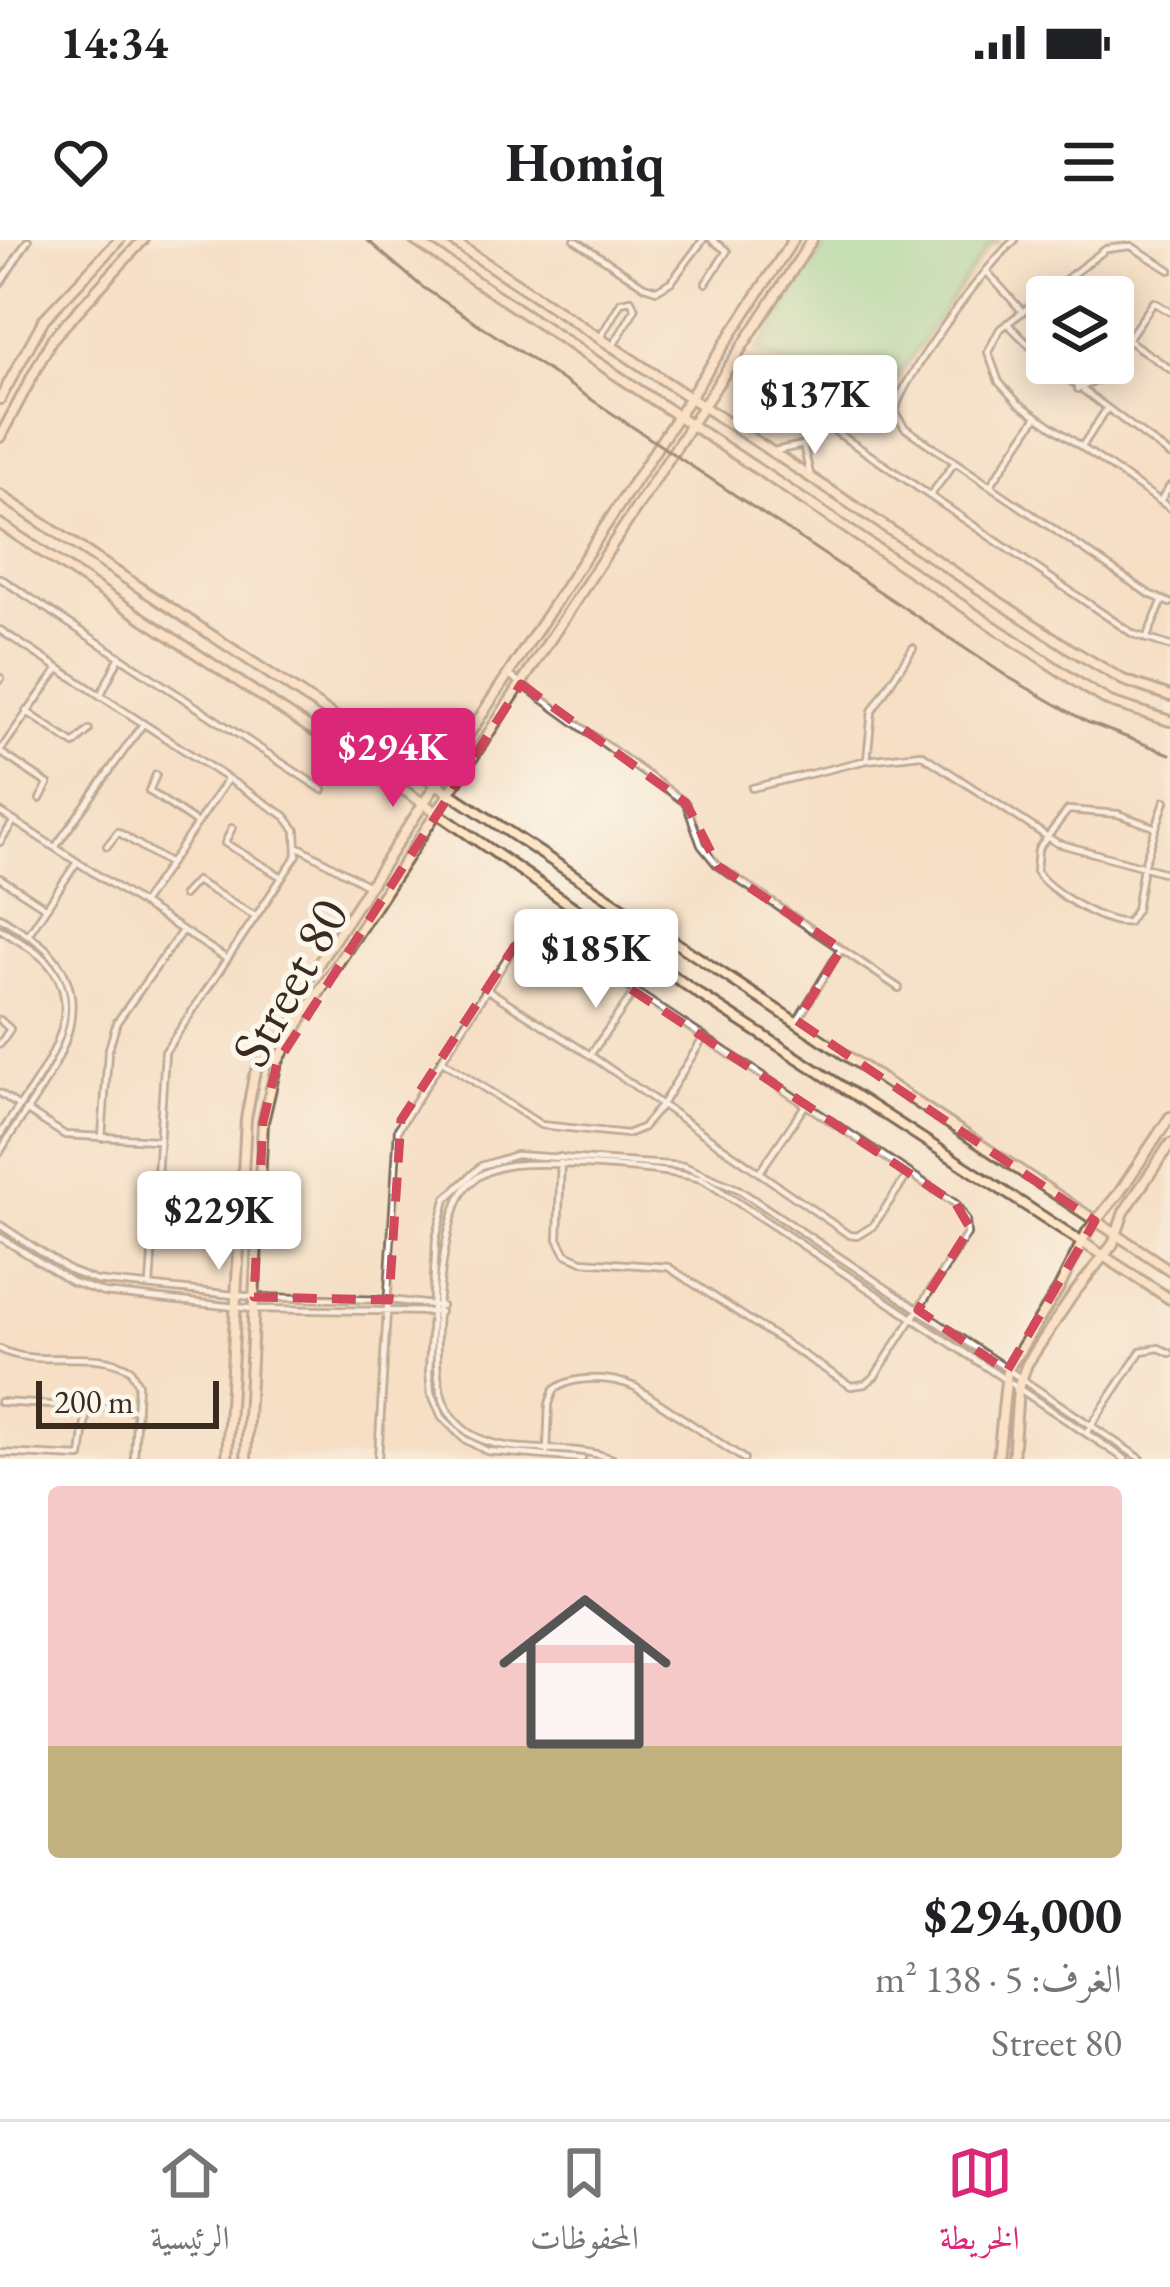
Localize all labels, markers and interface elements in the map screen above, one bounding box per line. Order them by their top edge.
text: 14:34 [60,13,168,71]
text: Homiq [506,127,664,197]
icon: heart [48,129,114,195]
icon: menu [1056,129,1122,195]
map controls [1026,276,1134,384]
button: layers [1026,276,1134,384]
pin: $137K [731,355,899,457]
text: $137K [760,368,870,419]
pin: $294K [309,708,477,810]
text: $294K [338,721,448,772]
street label: Street 80 [214,886,364,1078]
pin: $185K [512,909,680,1011]
text: $185K [541,922,651,973]
pin: $229K [135,1171,303,1273]
text: $229K [164,1184,274,1235]
scale bar [36,1375,219,1428]
text: 200 m [54,1380,134,1423]
icon: home [477,1564,693,1780]
text: $294,000 [924,1882,1122,1948]
text: الغرف: 5 · 138 m² [875,1953,1122,2004]
text: Street 80 [991,2017,1122,2068]
tab: الرئيسية [150,2140,230,2270]
tab: المحفوظات [530,2140,639,2270]
tab: الخريطة [939,2140,1020,2270]

